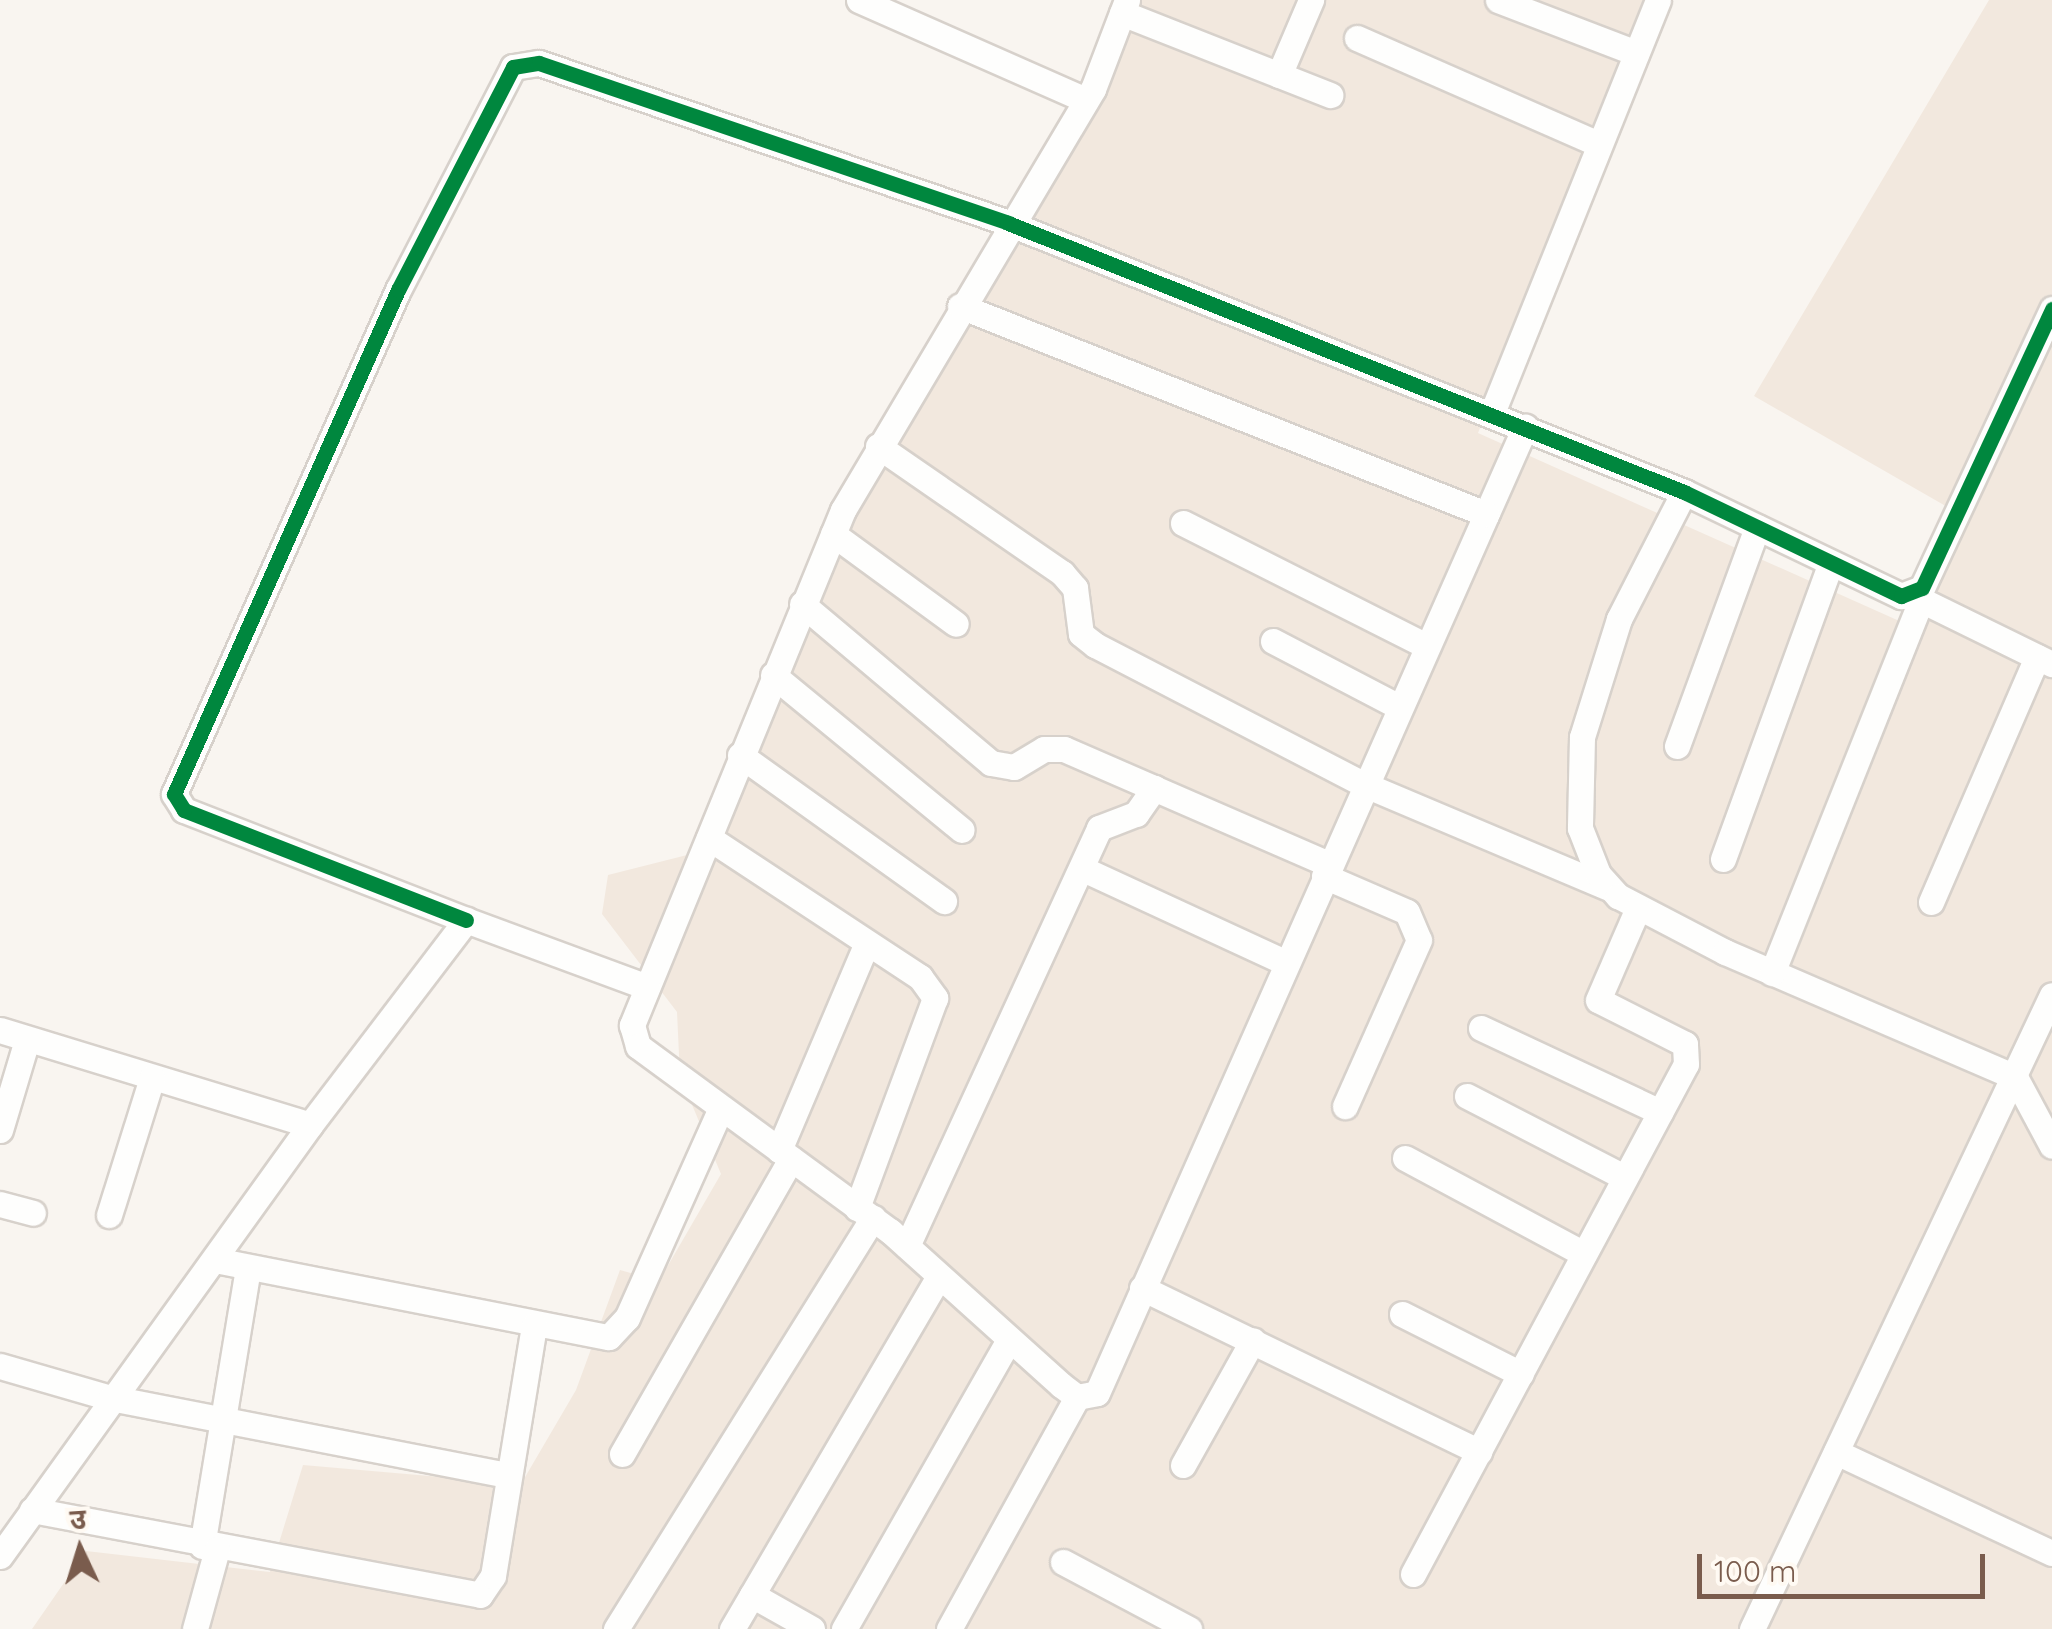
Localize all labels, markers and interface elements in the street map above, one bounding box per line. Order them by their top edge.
north arrow [30,1499,130,1599]
text: उ [68,1501,87,1537]
scale bar [1702,1534,1990,1596]
text: 100 m [1714,1552,1796,1590]

